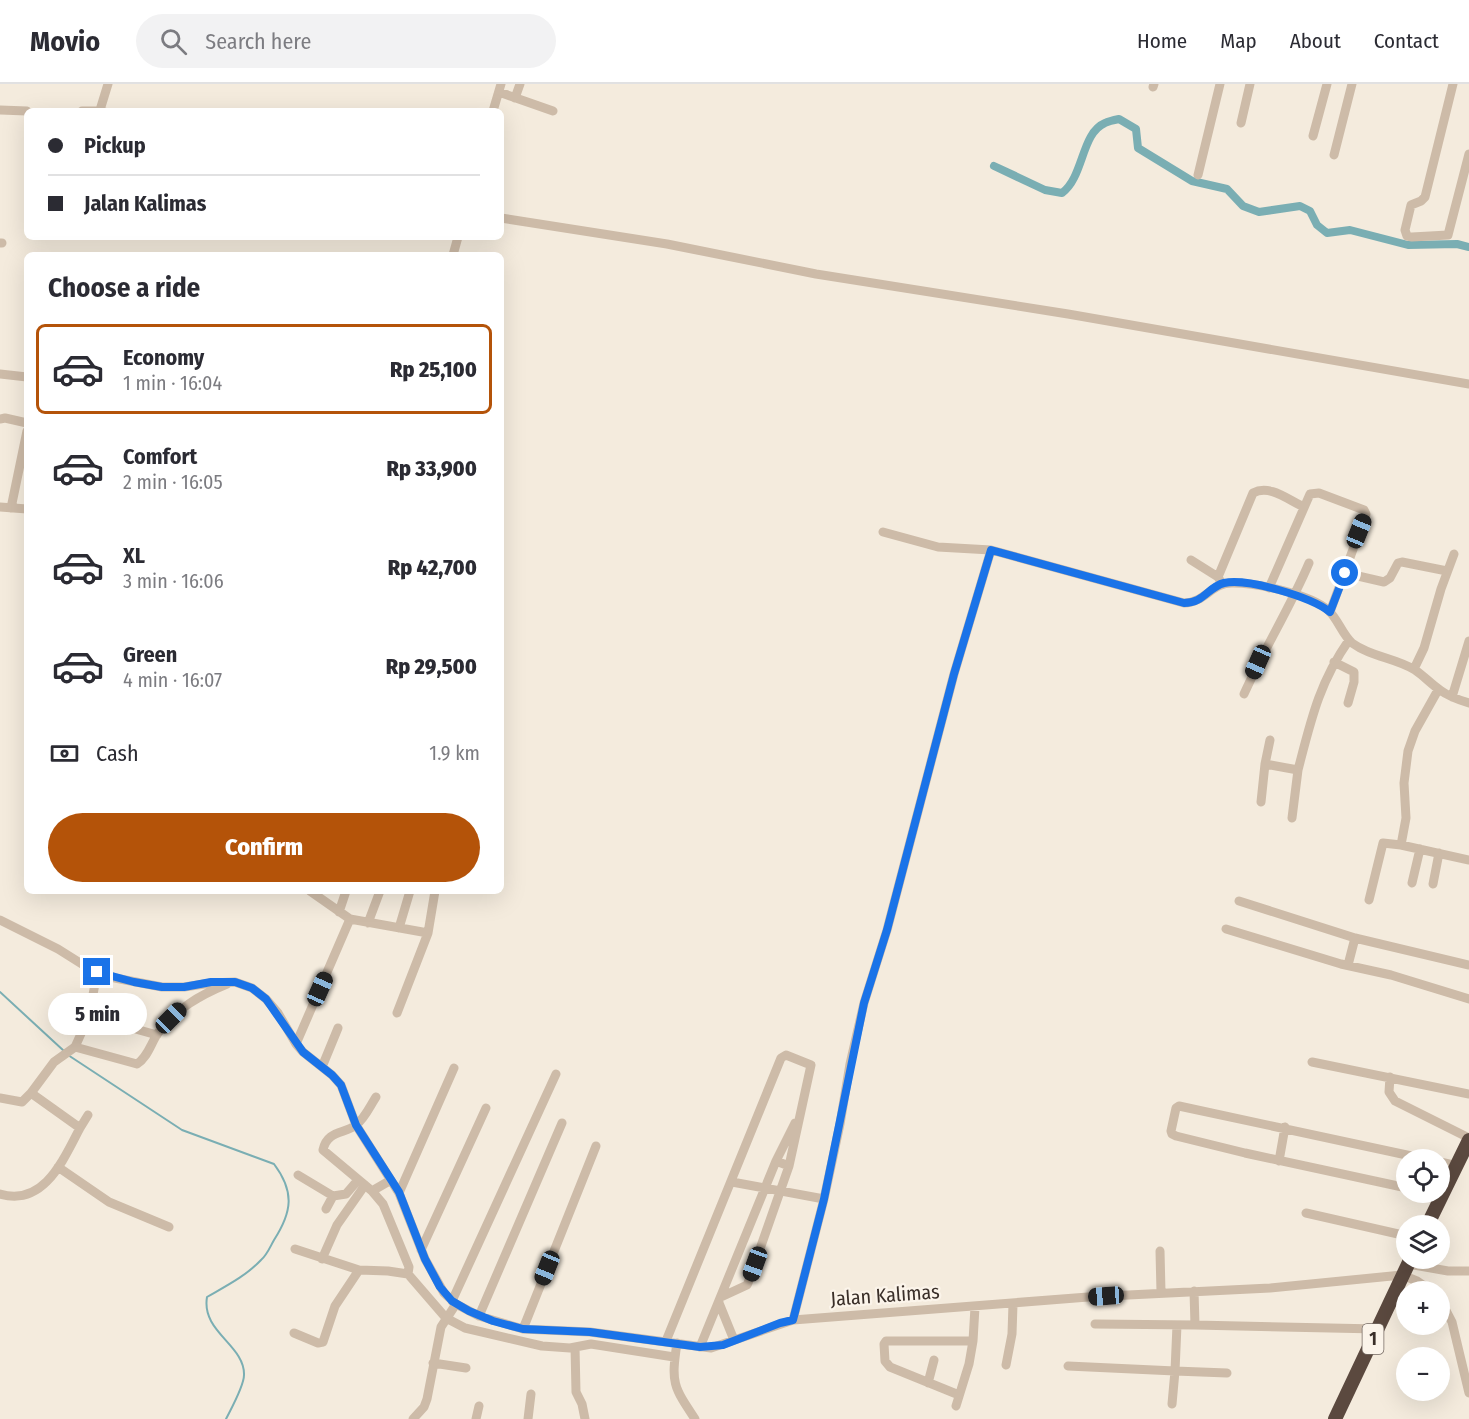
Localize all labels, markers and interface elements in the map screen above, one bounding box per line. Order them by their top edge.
search box [136,14,556,68]
text: Movio [30,25,100,58]
icon: search [157,25,190,58]
text: Search here [205,28,311,55]
text: Home [1137,28,1187,54]
text: Map [1220,28,1257,54]
text: About [1290,28,1341,54]
text: Contact [1374,28,1439,54]
text: Pickup [84,132,146,159]
text: Jalan Kalimas [84,190,206,217]
text: Choose a ride [48,272,200,304]
icon: car [51,342,105,396]
text: Economy [123,344,204,371]
text: Rp 25,100 [390,356,477,383]
text: 1 min · 16:04 [123,371,222,395]
icon: car [51,441,105,495]
text: Comfort [123,443,197,470]
text: Rp 33,900 [387,455,477,482]
text: 2 min · 16:05 [123,470,223,494]
car [1344,511,1374,551]
icon: car [51,540,105,594]
text: XL [123,542,145,569]
text: Rp 42,700 [388,554,477,581]
route start [1331,559,1358,586]
text: 3 min · 16:06 [123,569,224,593]
icon: car [51,639,105,693]
text: Green [123,641,177,668]
car [1242,642,1274,682]
text: Rp 29,500 [386,653,477,680]
text: 4 min · 16:07 [123,668,222,692]
icon: cash [48,737,81,770]
text: Cash [96,740,139,767]
text: 1.9 km [429,741,480,765]
button: Confirm [48,813,480,882]
route end [83,958,110,985]
car [304,969,336,1009]
callout: 5 min [48,993,146,1035]
car [152,999,190,1037]
text: 5 min [75,1002,120,1026]
map controls [1396,1149,1450,1401]
button: locate [1396,1149,1450,1203]
button: layers [1396,1215,1450,1269]
car [740,1244,770,1284]
car [532,1248,562,1288]
street label: Jalan Kalimas [830,1279,940,1311]
button: + [1396,1281,1450,1335]
car [1087,1286,1125,1306]
road number: 1 [1362,1324,1384,1354]
button: − [1396,1347,1450,1401]

